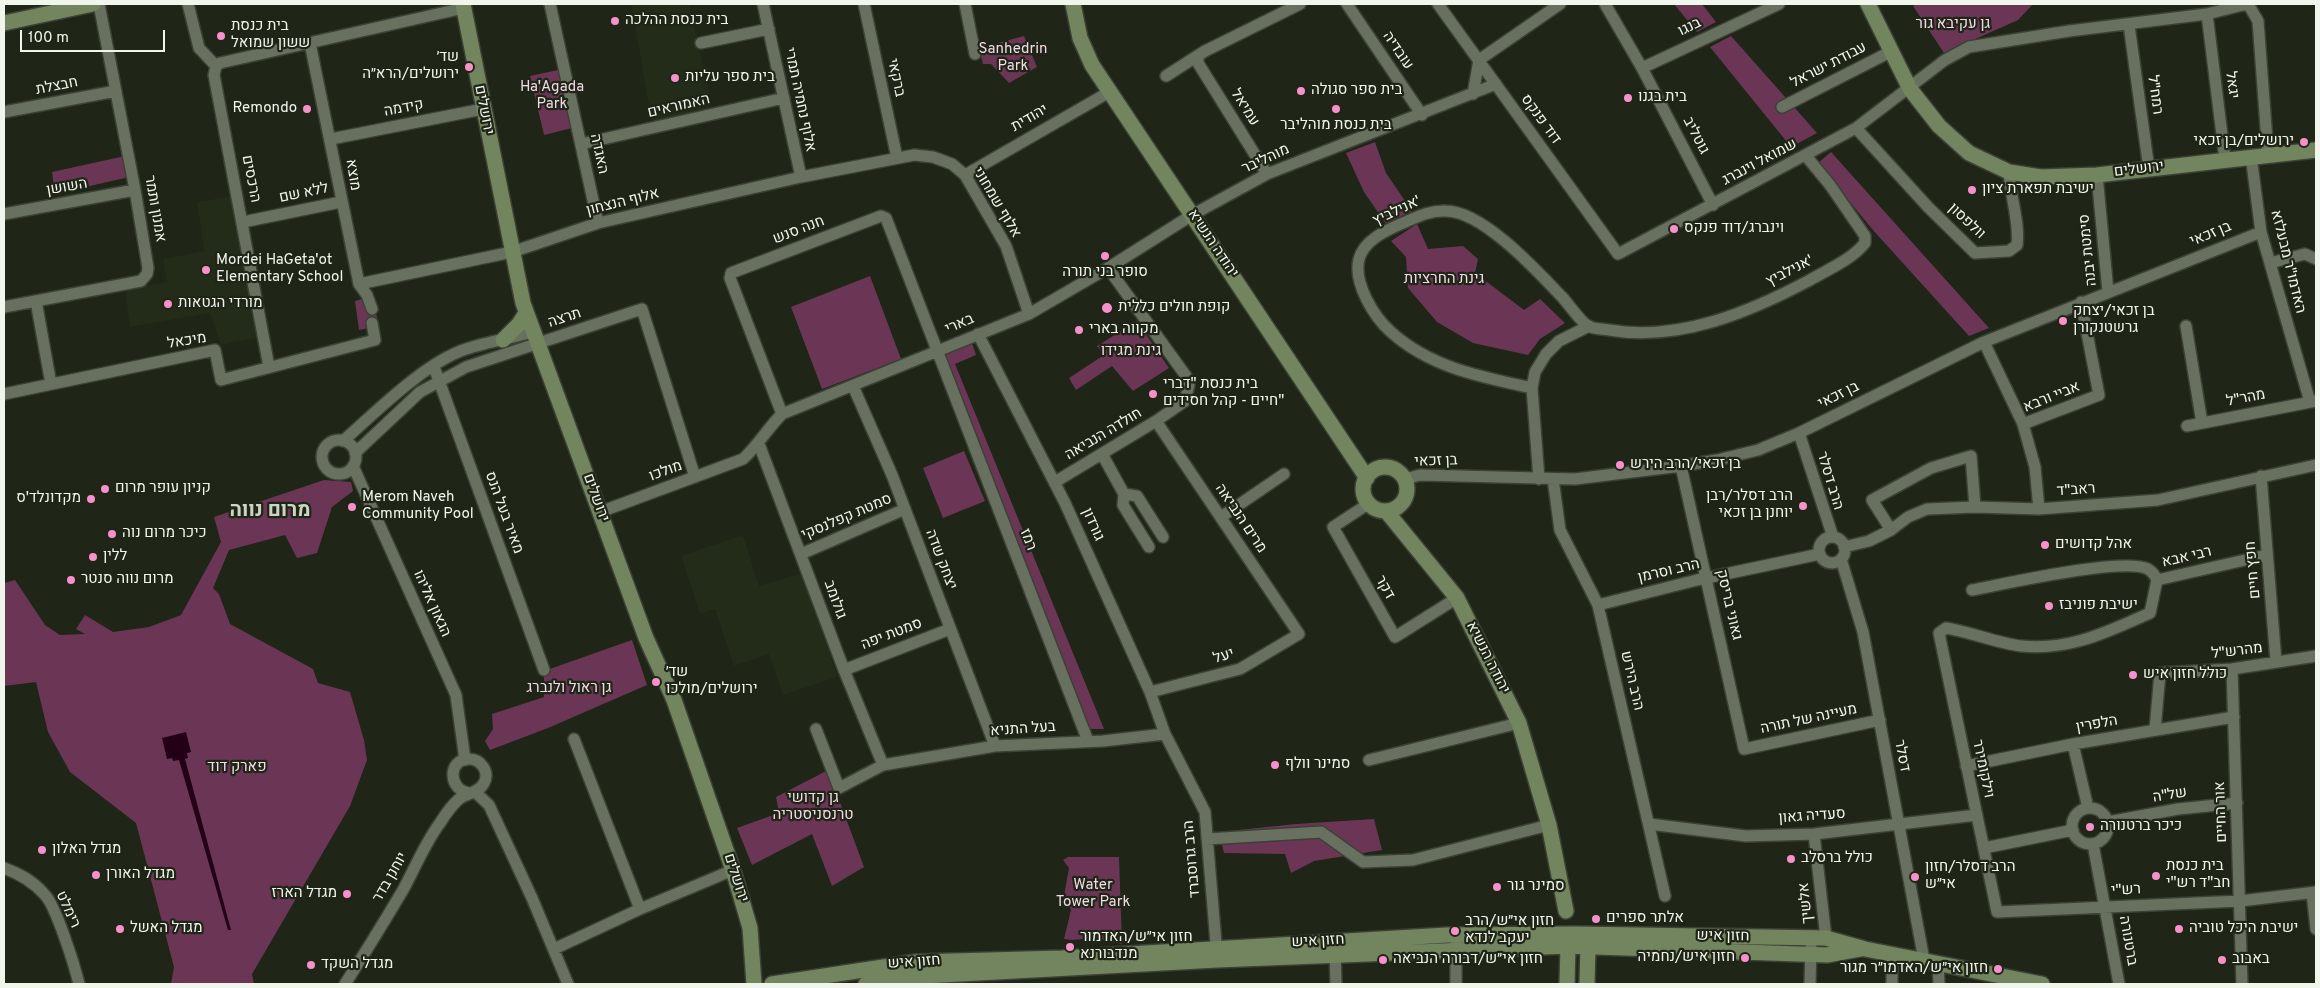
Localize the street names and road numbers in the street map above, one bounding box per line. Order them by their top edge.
street label: בנגו [1675,15,1705,41]
street label: עובדיה [1378,28,1416,74]
street label: עבודת ישראל [1788,39,1870,93]
street label: אלוף נחמיה תמרי [779,46,819,154]
street label: ברקאי [882,57,908,99]
street label: יגאל [2220,70,2242,100]
street label: חבצלת [35,74,79,100]
street label: רמח"ל [2142,74,2166,116]
street label: ירושלים [469,84,497,136]
street label: עמיאל [1226,86,1262,130]
street label: האמוראים [646,91,712,123]
street label: דוד פנקס [1516,92,1564,148]
street label: קידמה [383,96,425,122]
street label: יהודית [1008,101,1052,137]
street label: גוטליב [1678,114,1712,158]
street label: האגדה [585,132,611,176]
street label: שמואל וינברג [1720,136,1800,190]
street label: מוהליבר [1239,141,1293,179]
street label: הרכסים [237,154,263,204]
street label: מוצא [341,158,363,192]
street label: ירושלים [2113,158,2165,182]
street label: אלוף שמחוני [968,164,1024,242]
street label: אמנון ותמר [139,174,169,244]
street label: השושן [45,176,89,200]
street label: ללא שם [278,180,330,208]
street label: אלוף הנצחון [585,185,661,221]
street label: אנילביץ' [1370,193,1424,231]
street label: וולפסון [1944,200,1988,244]
street label: יהודה הנשיא [1183,207,1241,281]
street label: האדמו"ר מבעלזא [2265,208,2309,316]
street label: חנה סנש [771,213,827,249]
street label: סימטת יבנה [2076,213,2102,287]
street label: בן זכאי [2188,219,2234,251]
street label: אנילביץ' [1763,252,1817,292]
street label: תרצה [546,305,584,333]
street label: בארי [943,311,977,339]
street label: מיכאל [166,330,208,354]
street label: בן זכאי [1816,378,1862,414]
street label: אביי ורבא [2021,379,2083,417]
street label: מהר"ל [2225,386,2267,412]
street label: חולדה הנביאה [1062,405,1146,465]
street label: הרב דסלר [1812,450,1846,512]
street label: בן זכאי [1414,452,1458,472]
street label: מולכו [647,458,685,486]
street label: מאיר בעל הנס [480,469,526,557]
street label: ירושלים [578,471,612,525]
street label: מרים הנביאה [1210,481,1270,557]
street label: ראב"ד [2056,481,2096,501]
street label: סמטת קפלנסקי [799,491,895,545]
street label: גורדון [1077,506,1107,544]
street label: רמז [1015,526,1039,554]
street label: יצחק שדה [920,527,960,593]
street label: חפץ חיים [2243,540,2265,600]
street label: רבי אבא [2160,544,2214,572]
street label: הרב וסרמן [1636,556,1702,588]
street label: הגאון אליהו [408,568,454,640]
street label: גאוני בריסק [1711,568,1745,642]
street label: דקר [1370,573,1398,603]
street label: גולומב [819,578,849,622]
street label: סמטת יפה [859,615,925,655]
street label: יהודה הנשיא [1461,619,1513,697]
street label: מהרש"ל [2210,640,2264,664]
street label: יעל [1211,645,1237,669]
street label: הרב הירש [1615,650,1647,712]
street label: מעיינה של תורה [1759,701,1859,739]
street label: הלפרין [2075,712,2119,738]
street label: בעל התניא [990,719,1056,741]
street label: דסלר [1889,738,1913,774]
street label: וילקומירר [1967,738,1997,800]
street label: אור החיים [2212,781,2232,843]
street label: של"ה [2152,784,2188,808]
street label: סעדיה גאון [1778,806,1846,828]
street label: הרב גרוסברד [1181,819,1205,899]
street label: יוחנן בדר [370,850,412,906]
street label: ירושלים [719,851,751,905]
street label: רש"י [2111,881,2141,901]
street label: אלשיך [1796,882,1818,924]
street label: רימלט [51,889,83,931]
street label: ברטנורה [2114,915,2140,967]
street label: חזון איש [1696,928,1750,946]
street label: חזון איש [1291,932,1345,952]
street label: חזון איש [887,952,941,974]

